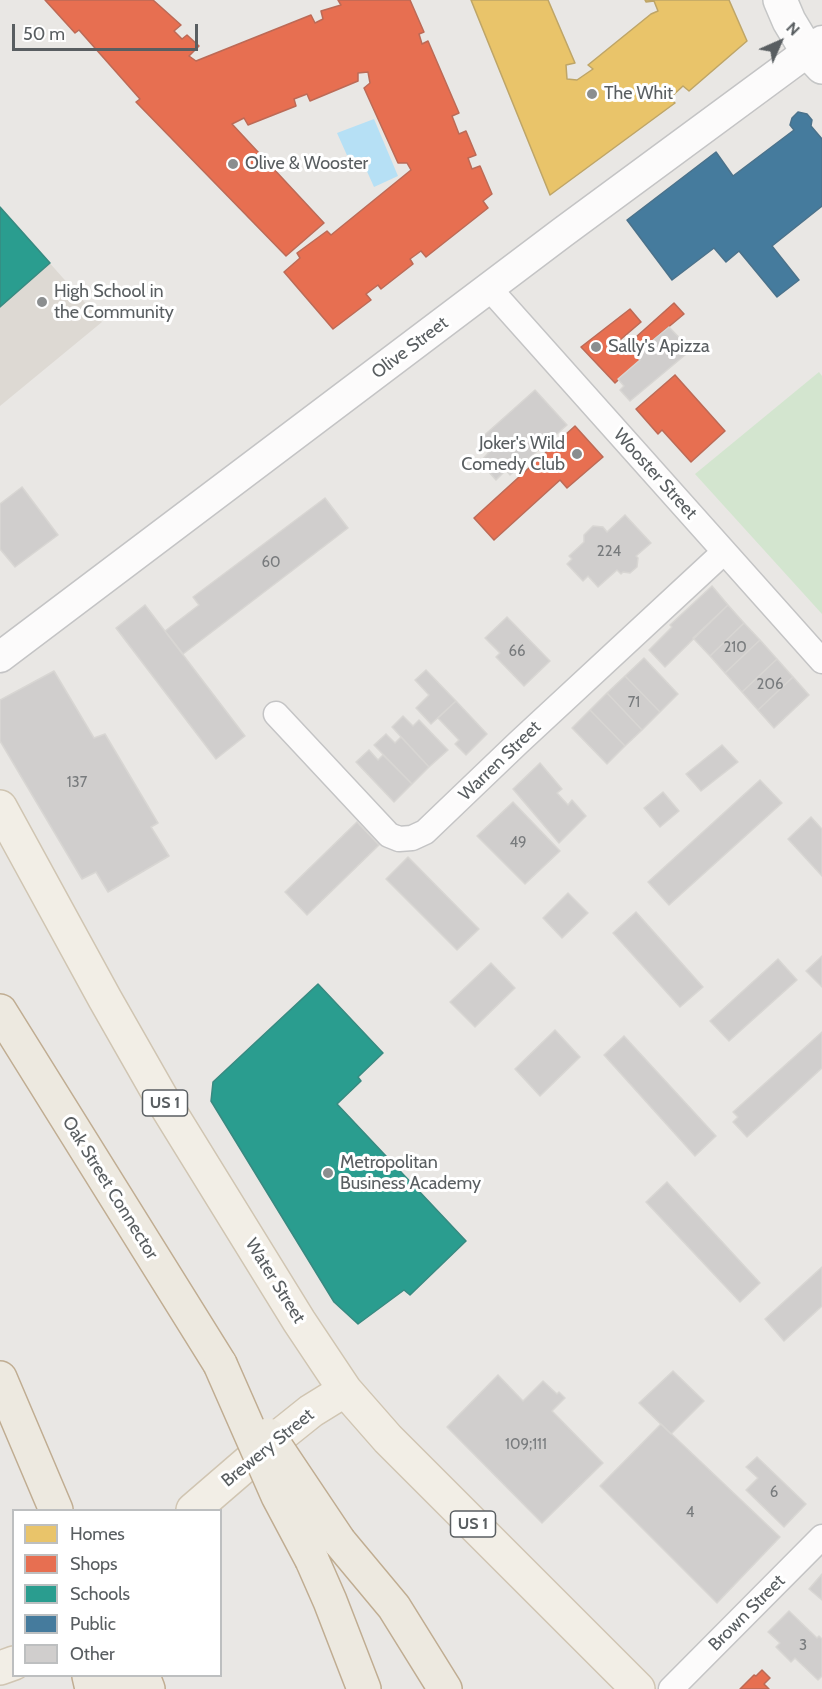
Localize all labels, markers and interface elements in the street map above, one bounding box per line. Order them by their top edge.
scale bar [15,12,201,50]
north arrow [750,12,810,72]
text: N [782,18,804,40]
text: 50 m [23,23,65,45]
place label: The Whit [604,83,673,105]
marker: The Whit [585,87,599,101]
place label: Olive & Wooster [245,153,368,175]
marker: Olive & Wooster [226,157,240,171]
place label: High School in the Community [54,281,174,324]
marker: High School in the Community [35,295,49,309]
street label: Olive Street [368,312,452,384]
place label: Sally's Apizza [608,336,710,358]
marker: Sally's Apizza [589,340,603,354]
street label: Wooster Street [609,424,701,524]
place label: Joker's Wild Comedy Club [461,433,565,476]
marker: Joker's Wild Comedy Club [570,447,584,461]
house number: 224 [597,543,621,561]
house number: 60 [262,554,280,572]
house number: 210 [723,639,747,657]
house number: 66 [508,643,526,661]
house number: 206 [757,676,783,694]
house number: 71 [628,694,640,712]
street label: Warren Street [454,717,546,805]
house number: 137 [67,774,87,792]
house number: 49 [509,834,527,852]
road number: US 1 [142,1090,188,1116]
street label: Oak Street Connector [57,1112,163,1264]
place label: Metropolitan Business Academy [340,1152,481,1194]
marker: Metropolitan Business Academy [321,1166,335,1180]
street label: Water Street [240,1235,310,1327]
street label: Brewery Street [217,1404,319,1492]
house number: 109;111 [505,1436,547,1454]
house number: 6 [770,1484,778,1502]
house number: 4 [686,1504,694,1522]
legend [12,1509,222,1677]
road number: US 1 [450,1511,496,1537]
text: Homes [70,1523,125,1545]
text: Shops [70,1553,118,1575]
street label: Brown Street [704,1570,790,1656]
text: Schools [70,1583,130,1605]
text: Public [70,1613,116,1635]
house number: 3 [799,1637,807,1655]
text: Other [70,1643,115,1665]

